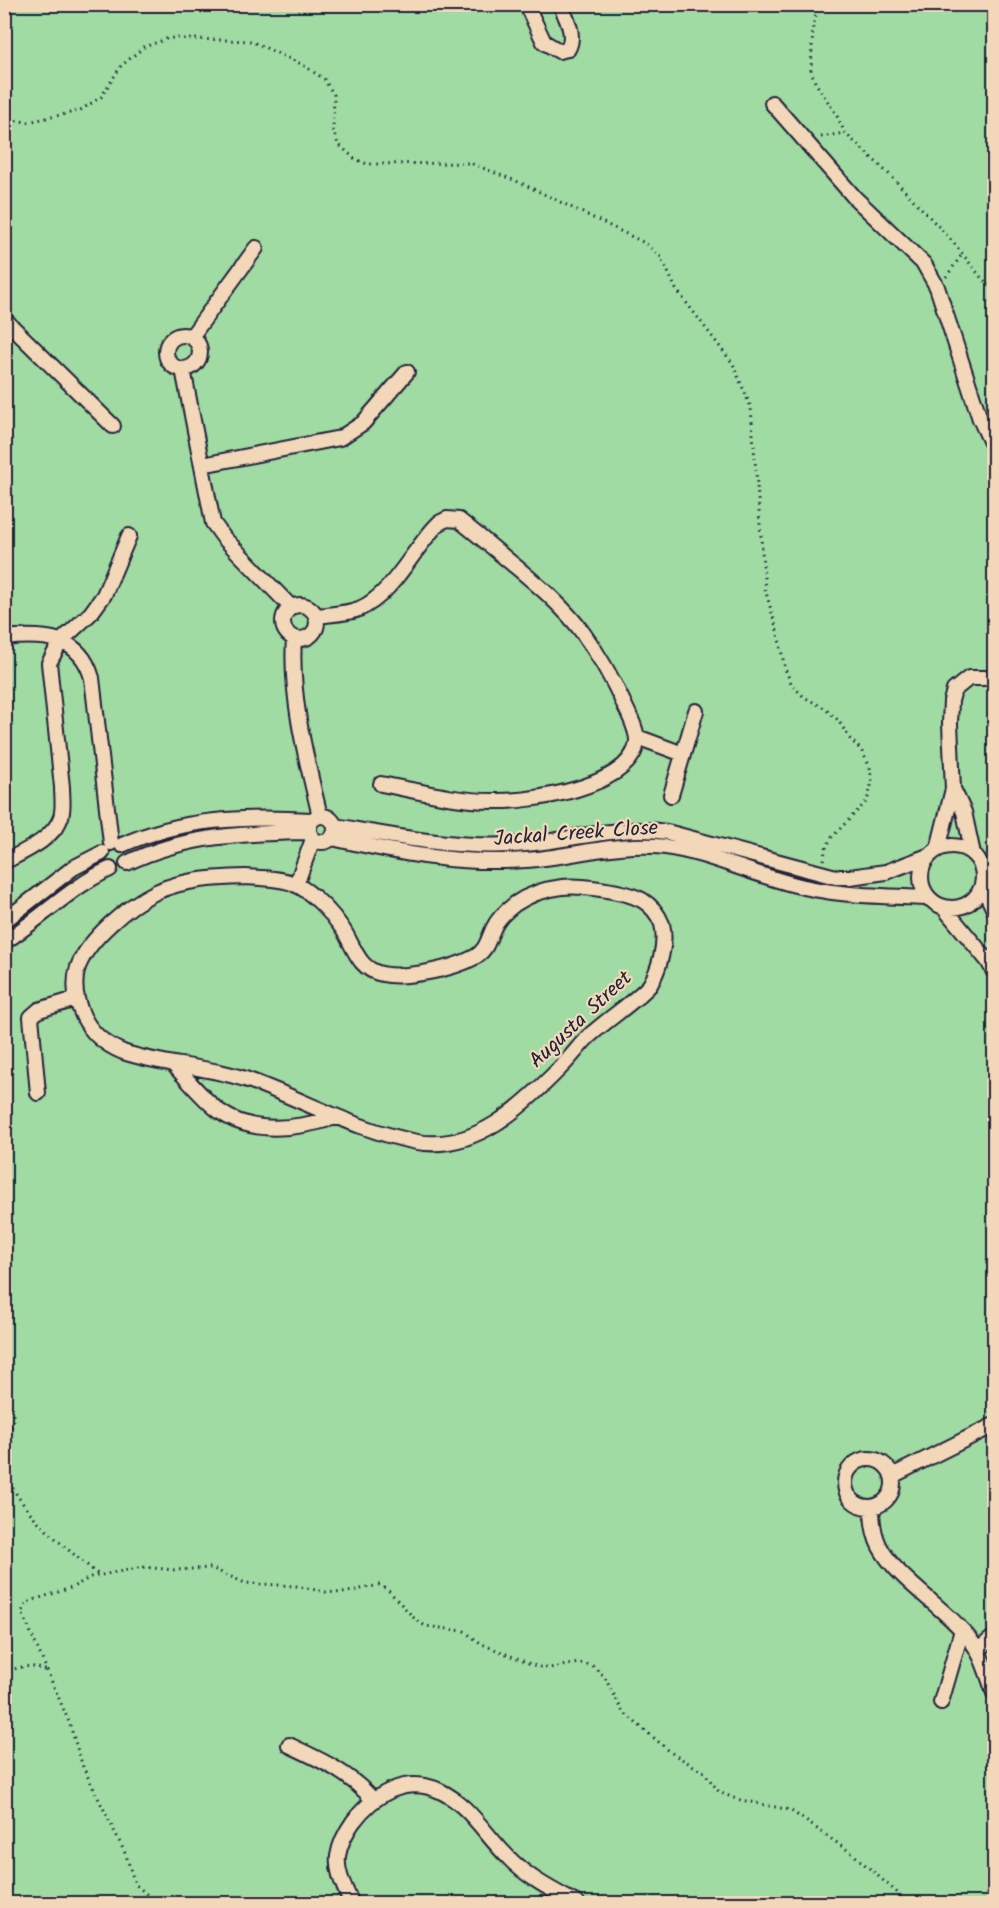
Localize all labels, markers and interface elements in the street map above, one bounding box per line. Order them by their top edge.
street label: Jackal Creek Close [493,812,660,856]
street label: Augusta Street [522,962,641,1077]

